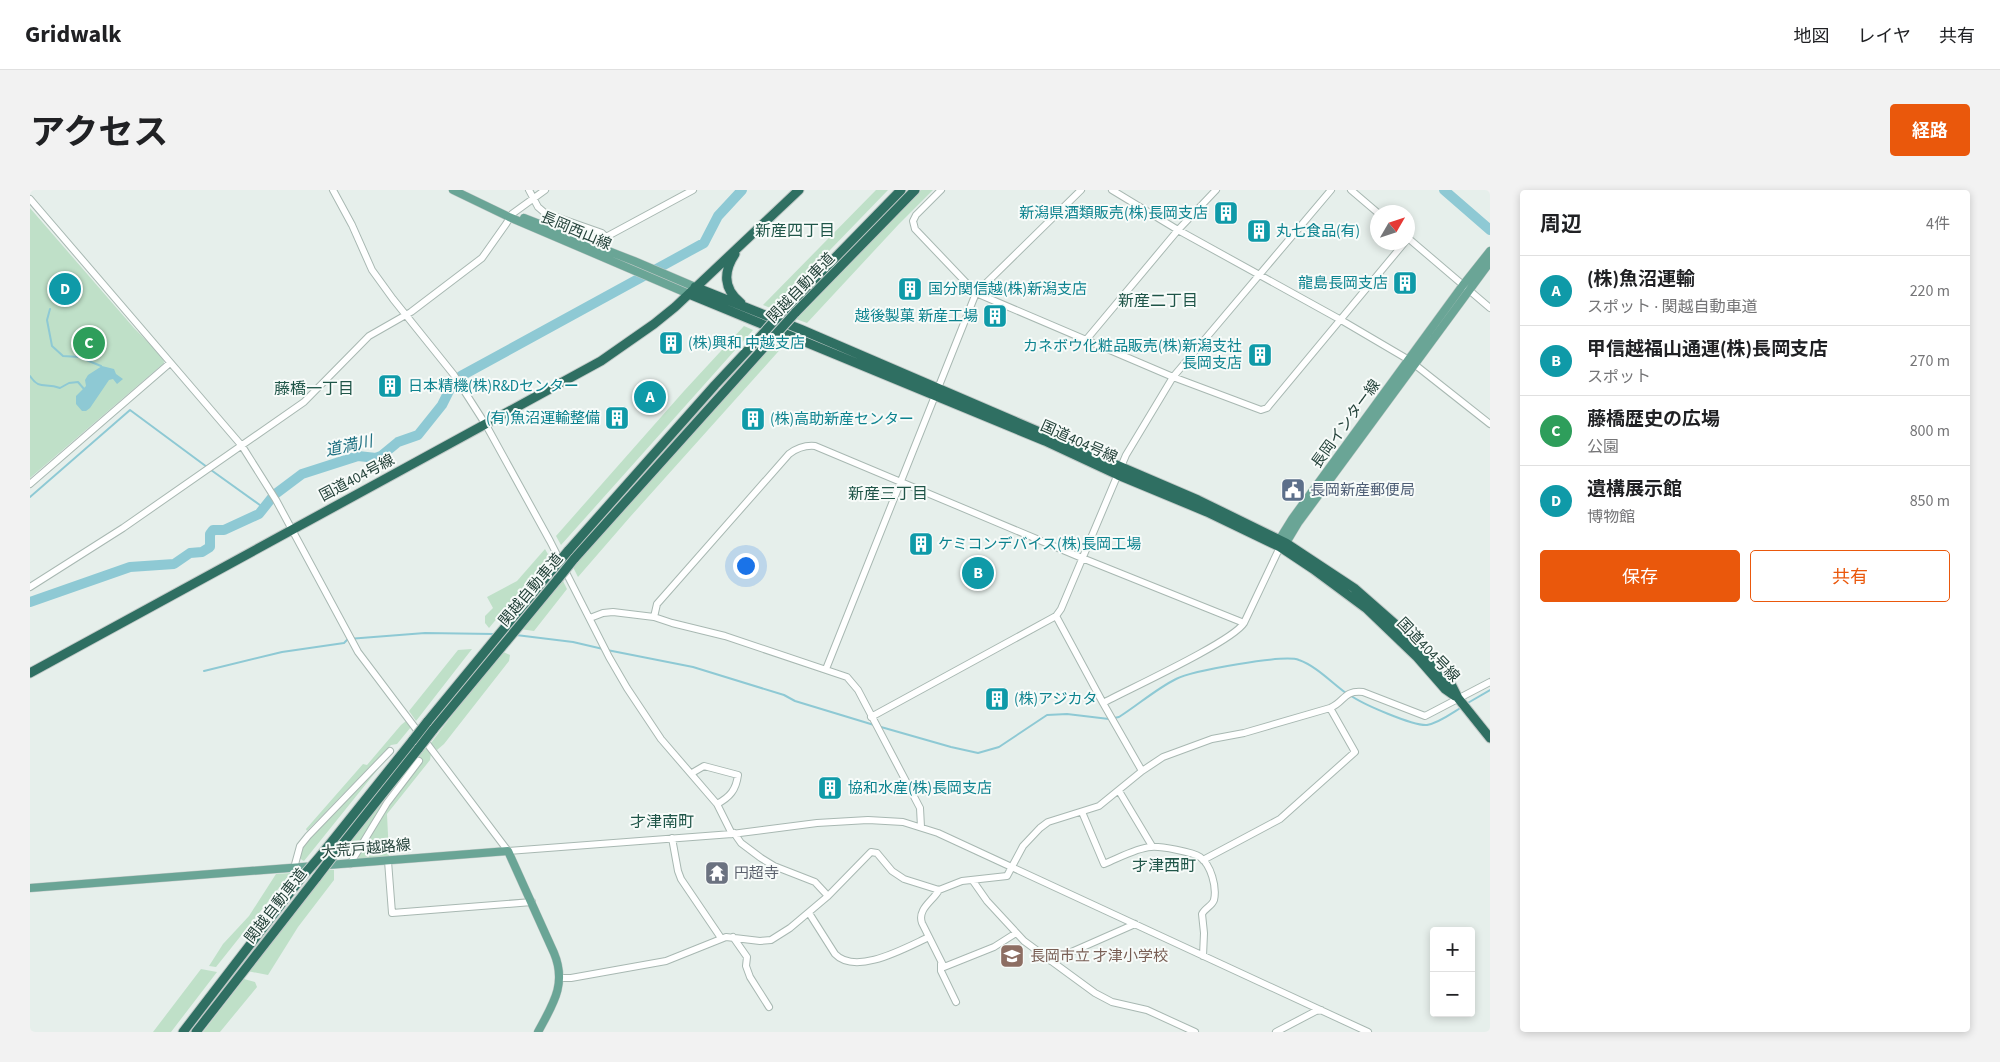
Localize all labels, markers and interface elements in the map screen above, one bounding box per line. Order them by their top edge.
text: Gridwalk [25,17,121,52]
text: 地図 [1794,24,1830,49]
text: レイヤ [1858,24,1911,49]
text: 共有 [1939,24,1975,49]
button: 経路 [1890,104,1970,156]
text: アクセス [30,108,168,158]
building icon: 新潟県酒類販売(株)長岡支店 [1213,200,1239,226]
place label: 新潟県酒類販売(株)長岡支店 [1019,203,1208,224]
north arrow [1370,205,1415,250]
street label: 長岡西山線 [537,207,615,255]
text: 周辺 [1540,209,1582,239]
text: 4件 [1926,213,1950,235]
building icon: 丸七食品(有) [1246,218,1272,244]
district label: 新産四丁目 [755,220,835,242]
place label: 丸七食品(有) [1276,221,1360,242]
street label: 関越自動車道 [762,248,840,328]
text: (株)魚沼運輸 [1587,266,1695,293]
pin: D [49,270,81,308]
building icon: 龍島長岡支店 [1392,270,1418,296]
place label: 龍島長岡支店 [1298,273,1388,294]
building icon: 国分関信越(株)新潟支店 [897,276,923,302]
place label: 国分関信越(株)新潟支店 [928,279,1087,300]
text: A [1551,280,1561,302]
text: 220 m [1910,280,1950,302]
district label: 新産二丁目 [1118,290,1198,312]
text: スポット · 関越自動車道 [1587,296,1757,318]
building icon: 越後製菓 新産工場 [982,303,1008,329]
place label: 越後製菓 新産工場 [854,306,978,327]
pin: C [73,324,105,362]
building icon: (株)興和 中越支店 [658,330,684,356]
place label: (株)興和 中越支店 [688,333,805,354]
place label: カネボウ化粧品販売(株)新潟支社 長岡支店 [1023,336,1242,374]
text: 甲信越福山通運(株)長岡支店 [1587,336,1828,363]
building icon: カネボウ化粧品販売(株)新潟支社 長岡支店 [1247,342,1273,368]
text: B [1551,350,1561,372]
text: 270 m [1910,350,1950,372]
text: スポット [1587,366,1651,388]
building icon: 日本精機(株)R&Dセンター [377,373,403,399]
street label: 長岡インター線 [1307,375,1385,473]
place label: 日本精機(株)R&Dセンター [408,376,579,397]
district label: 藤橋一丁目 [274,378,354,400]
pin: A [634,378,666,416]
building icon: (有)魚沼運輸整備 [604,405,630,431]
building icon: (株)高助新産センター [740,406,766,432]
text: 藤橋歴史の広場 [1587,406,1720,433]
place label: (有)魚沼運輸整備 [486,408,600,429]
place label: (株)高助新産センター [770,409,914,430]
street label: 国道404号線 [1037,416,1121,468]
text: C [1551,420,1561,442]
text: 800 m [1910,420,1950,442]
water label: 道満川 [323,430,377,462]
text: 公園 [1587,436,1619,458]
street label: 国道404号線 [316,449,398,507]
text: 遺構展示館 [1587,476,1682,503]
public building icon: 長岡新産郵便局 [1280,477,1306,503]
place label: 長岡新産郵便局 [1310,480,1415,501]
district label: 新産三丁目 [848,483,928,505]
text: D [1551,490,1561,512]
text: 850 m [1910,490,1950,512]
text: 博物館 [1587,506,1635,528]
building icon: ケミコンデバイス(株)長岡工場 [908,531,934,557]
place label: ケミコンデバイス(株)長岡工場 [938,534,1141,555]
street label: 関越自動車道 [494,549,568,631]
button: 保存 [1540,550,1740,602]
button: 共有 [1750,550,1950,602]
your location [733,553,759,579]
pin: B [962,554,994,592]
street label: 国道404号線 [1392,613,1464,687]
building icon: (株)アジカタ [984,686,1010,712]
place label: (株)アジカタ [1014,689,1098,710]
building icon: 協和水産(株)長岡支店 [817,775,843,801]
place label: 協和水産(株)長岡支店 [848,778,992,799]
district label: 才津南町 [630,811,694,833]
street label: 大荒戸越路線 [320,835,412,863]
district label: 才津西町 [1132,855,1196,877]
temple icon: 円超寺 [704,860,730,886]
place label: 円超寺 [734,863,779,884]
street label: 関越自動車道 [240,864,312,948]
map controls [1430,927,1475,1017]
button: + [1430,927,1475,972]
school or university icon: 長岡市立 才津小学校 [999,943,1025,969]
place label: 長岡市立 才津小学校 [1030,946,1168,967]
button: − [1430,972,1475,1017]

